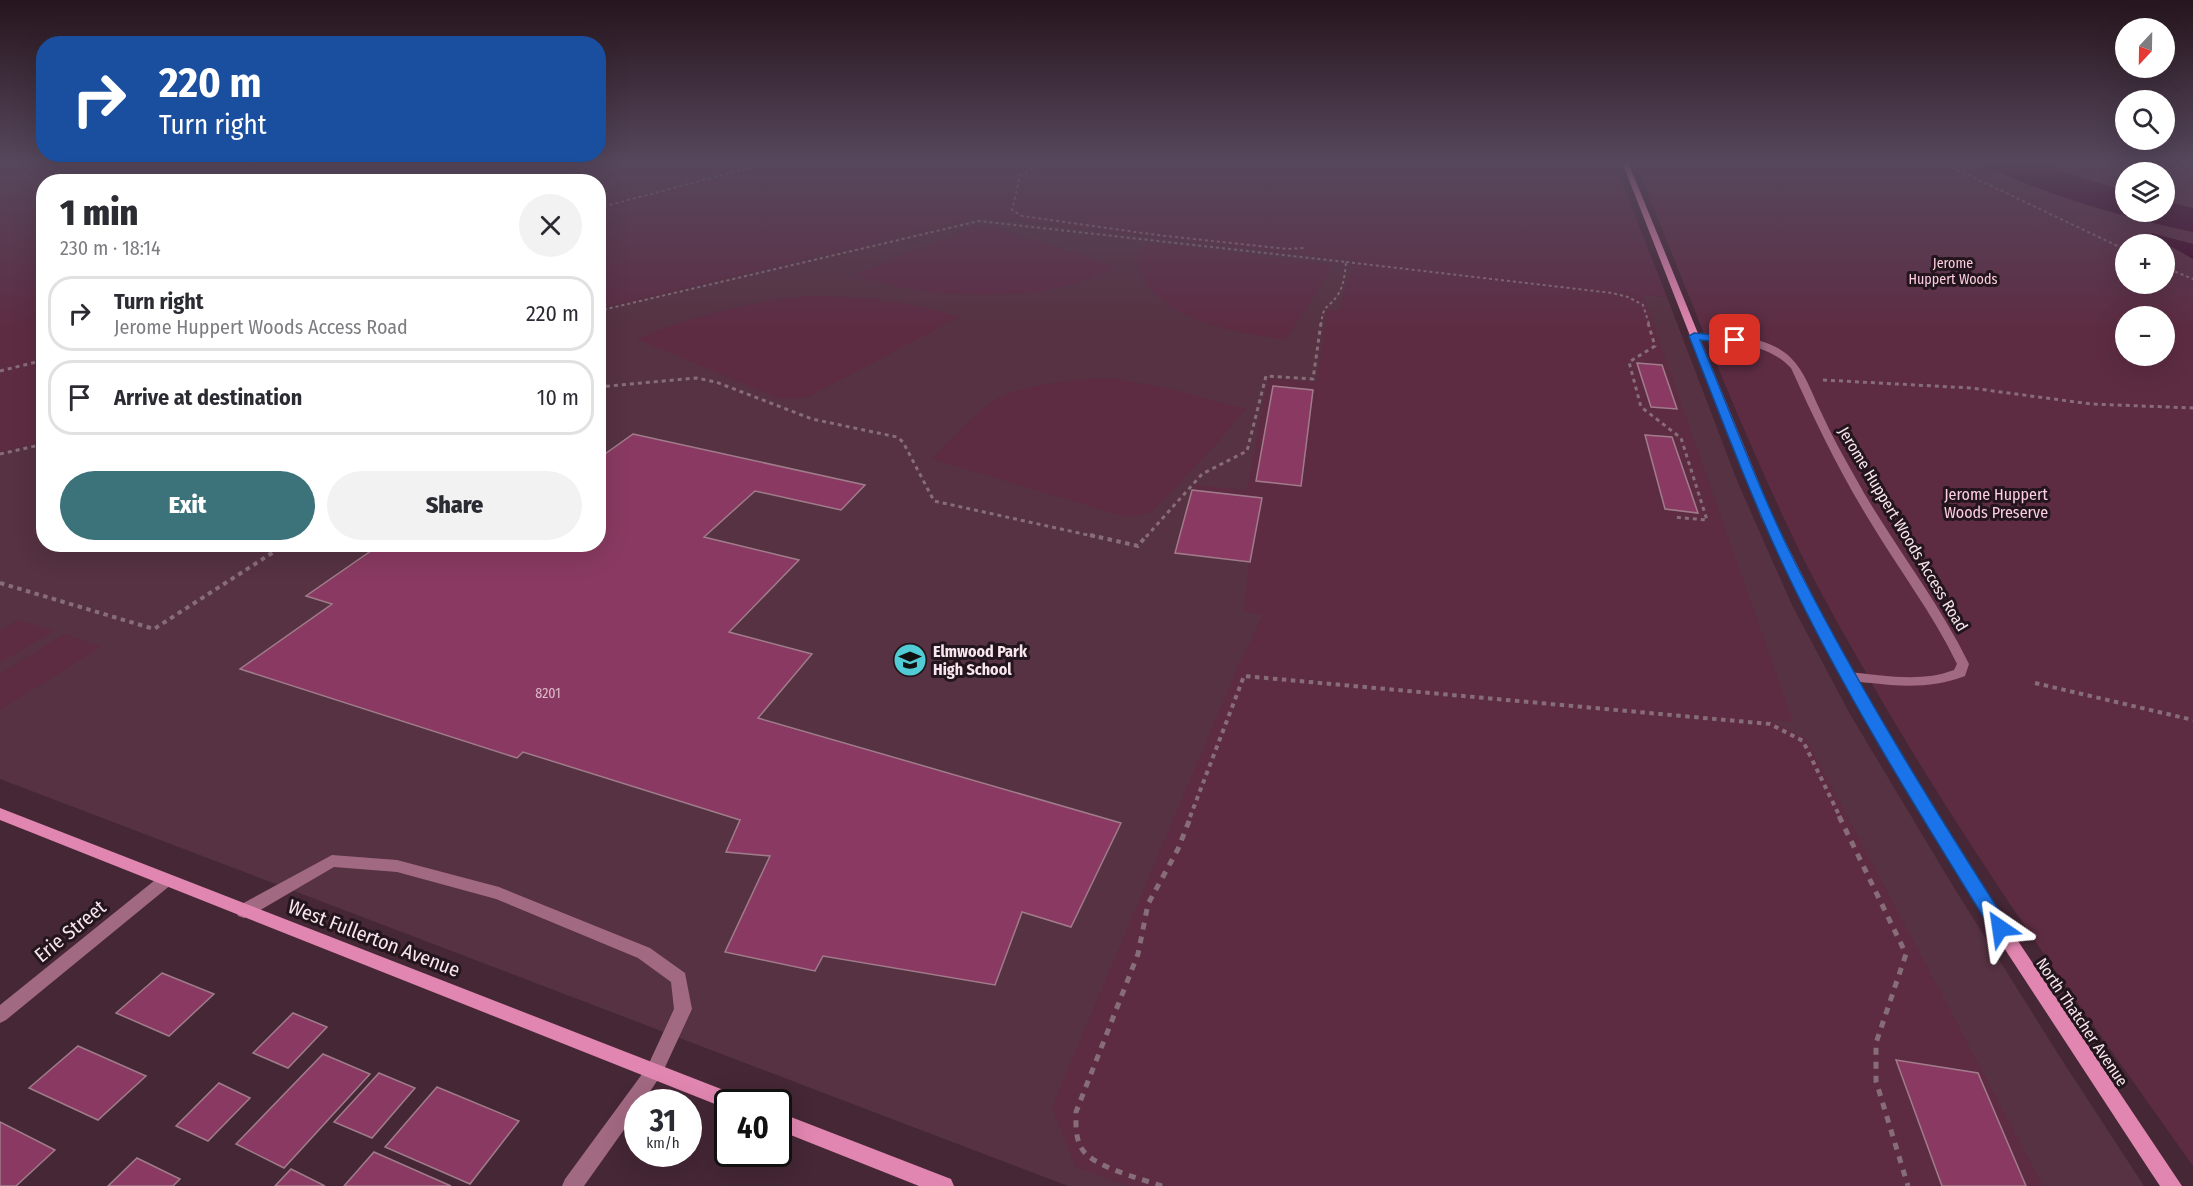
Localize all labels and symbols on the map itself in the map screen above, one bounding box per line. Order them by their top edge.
north arrow [2115,18,2175,78]
park label: Jerome Huppert Woods [1909,255,1997,288]
pin [1709,314,1760,365]
street label: Jerome Huppert Woods Access Road [1834,423,1972,635]
park label: Jerome Huppert Woods Preserve [1944,485,2049,522]
school or university icon: Elmwood Park High School [892,642,928,678]
place label: Elmwood Park High School [933,642,1028,679]
house number: 8201 [535,685,561,702]
street label: West Fullerton Avenue [285,894,463,982]
street label: Erie Street [29,895,111,967]
position arrow [1968,896,2032,960]
street label: North Thatcher Avenue [2032,954,2132,1090]
speed limit sign: 40 [714,1089,792,1167]

